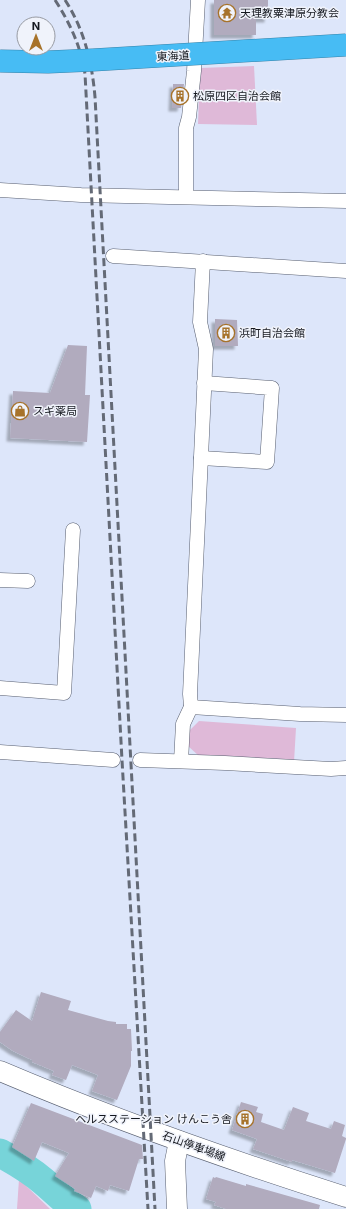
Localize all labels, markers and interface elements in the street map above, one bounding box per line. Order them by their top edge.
temple icon: 天理教粟津原分教会 [217,3,237,23]
place label: 天理教粟津原分教会 [240,6,339,20]
north arrow [16,16,56,56]
text: N [32,19,40,33]
street label: 東海道 [156,48,190,64]
building icon: 松原四区自治会館 [170,86,190,106]
place label: 松原四区自治会館 [193,89,281,103]
building icon: 浜町自治会館 [216,323,236,343]
place label: 浜町自治会館 [239,326,305,340]
shop icon: スギ薬局 [10,401,30,421]
place label: スギ薬局 [33,404,77,418]
building icon: ヘルスステーション けんこう舎 [235,1109,255,1129]
place label: ヘルスステーション けんこう舎 [75,1112,232,1126]
street label: 石山停車場線 [161,1128,227,1164]

